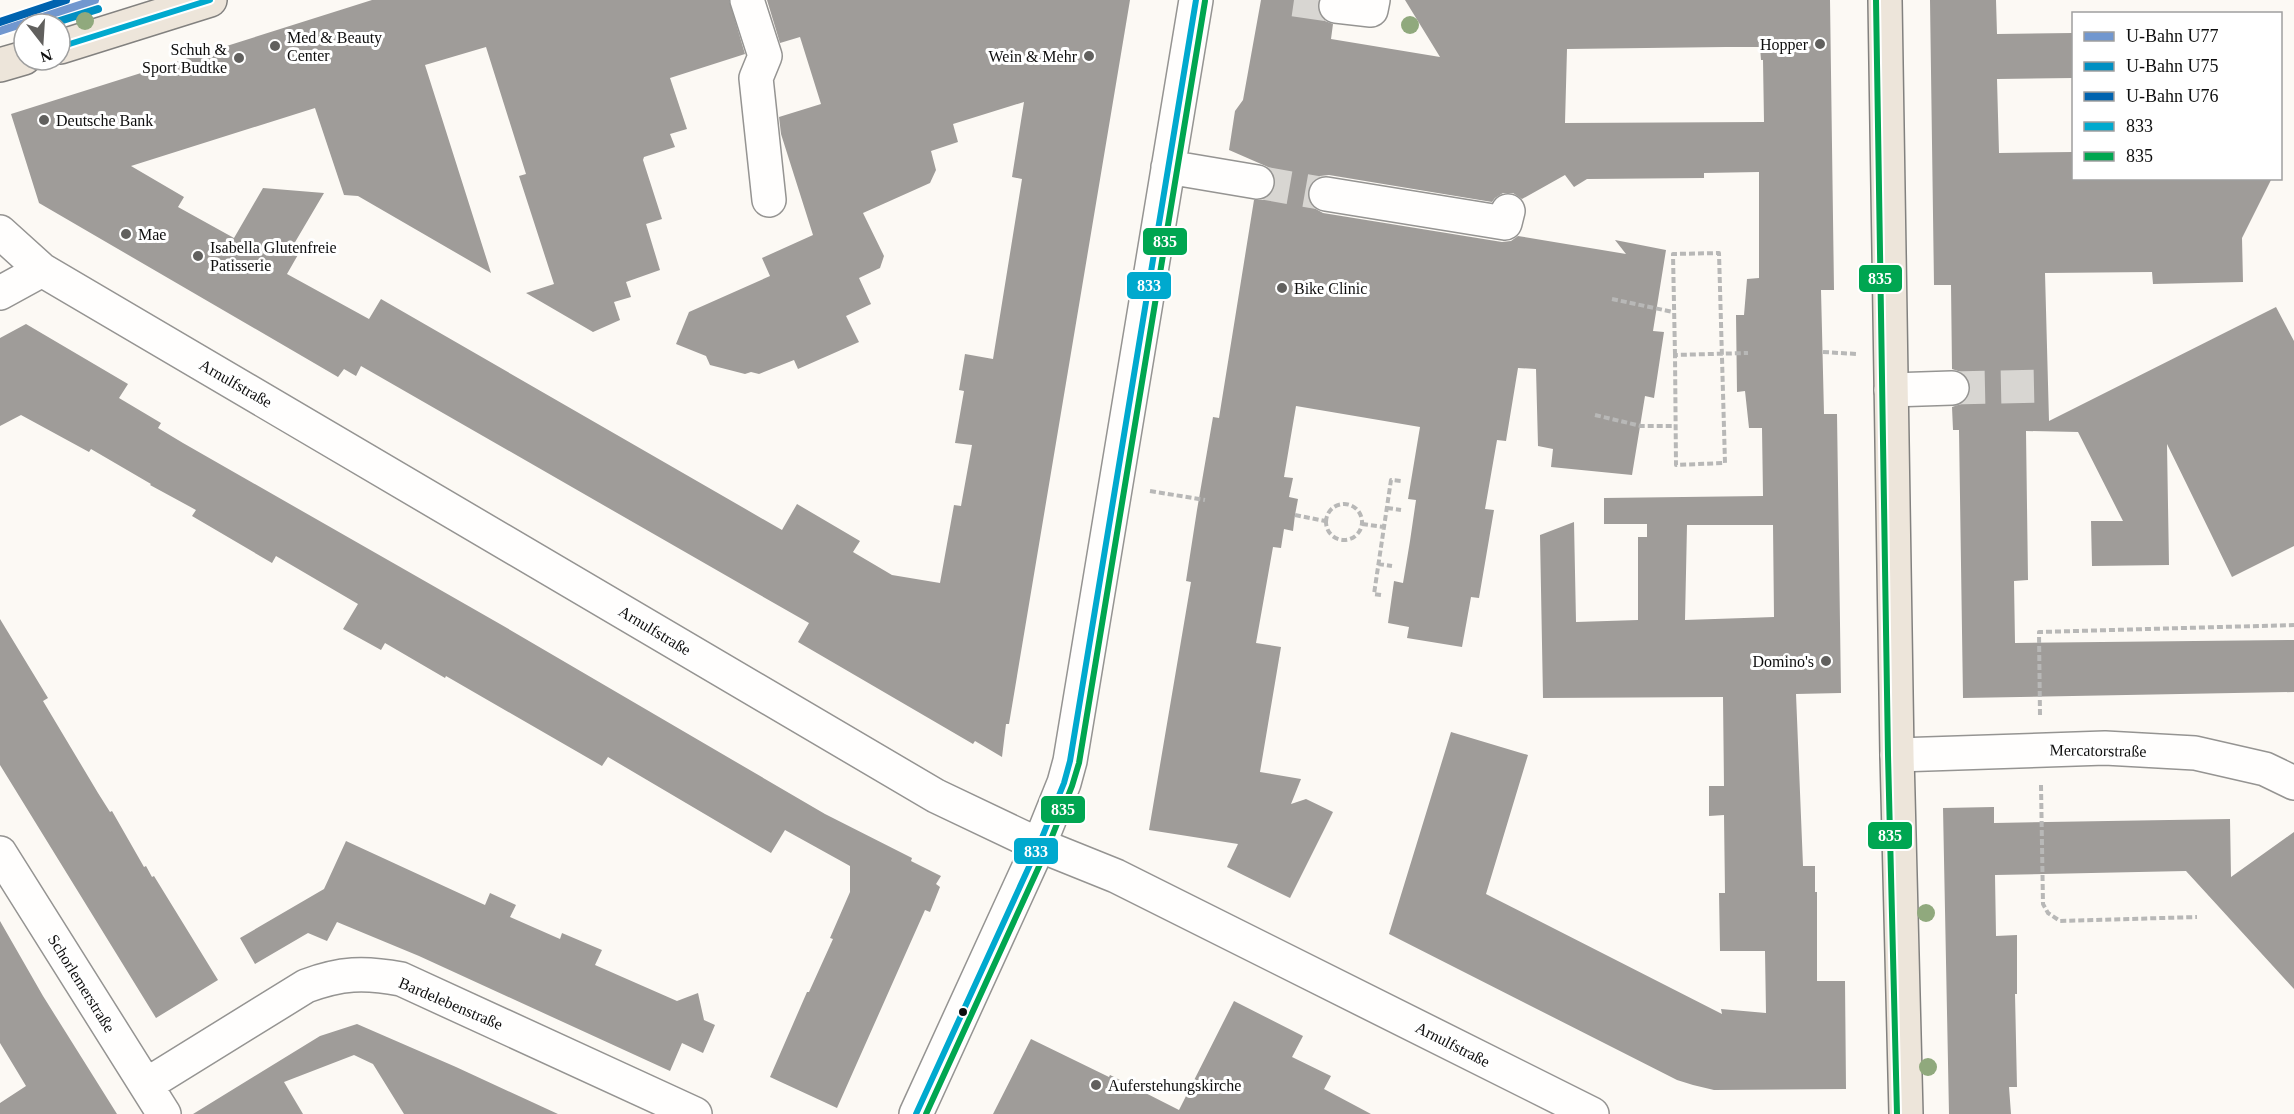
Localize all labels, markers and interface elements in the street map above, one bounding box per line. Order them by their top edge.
north arrow [12,12,72,72]
legend [2072,12,2282,180]
text: U-Bahn U77 [2126,26,2219,46]
place label: Med & Beauty Center [287,29,382,64]
place label: Hopper [1760,36,1809,54]
marker: Hopper [1813,37,1827,51]
marker: Med & Beauty Center [268,39,282,53]
place label: Schuh & Sport Budtke [142,41,228,77]
text: N [38,46,54,66]
place label: Wein & Mehr [989,48,1078,65]
marker: Wein & Mehr [1082,49,1096,63]
marker: Schuh & Sport Budtke [232,51,246,65]
text: U-Bahn U75 [2126,56,2219,76]
text: U-Bahn U76 [2126,86,2219,106]
place label: Deutsche Bank [56,112,153,129]
marker: Deutsche Bank [37,113,51,127]
text: 833 [2126,116,2153,136]
text: 835 [2126,146,2153,166]
place label: Mae [138,226,166,243]
marker: Mae [119,227,133,241]
line badge: 835 [1142,227,1188,256]
text: 835 [1153,233,1177,250]
place label: Isabella Glutenfreie Patisserie [210,239,337,274]
marker: Isabella Glutenfreie Patisserie [191,249,205,263]
line badge: 835 [1858,264,1903,293]
text: 835 [1868,270,1892,287]
line badge: 833 [1126,271,1172,300]
text: 833 [1137,277,1161,294]
place label: Bike Clinic [1294,280,1367,297]
marker: Bike Clinic [1275,281,1289,295]
street label: Arnulfstraße [196,356,275,411]
street label: Arnulfstraße [616,602,694,659]
place label: Domino's [1752,653,1814,670]
marker: Domino's [1819,654,1833,668]
street label: Mercatorstraße [2049,741,2147,760]
line badge: 835 [1040,795,1086,824]
text: 835 [1051,801,1075,818]
line badge: 835 [1867,821,1913,850]
text: 835 [1878,827,1902,844]
line badge: 833 [1013,837,1059,865]
text: 833 [1024,843,1048,860]
street label: Schorlemerstraße [45,931,118,1035]
street label: Bardelebenstraße [396,974,505,1033]
unlabelled marker [957,1006,969,1018]
street label: Arnulfstraße [1413,1019,1493,1070]
place label: Auferstehungskirche [1108,1077,1241,1095]
marker: Auferstehungskirche [1089,1078,1103,1092]

